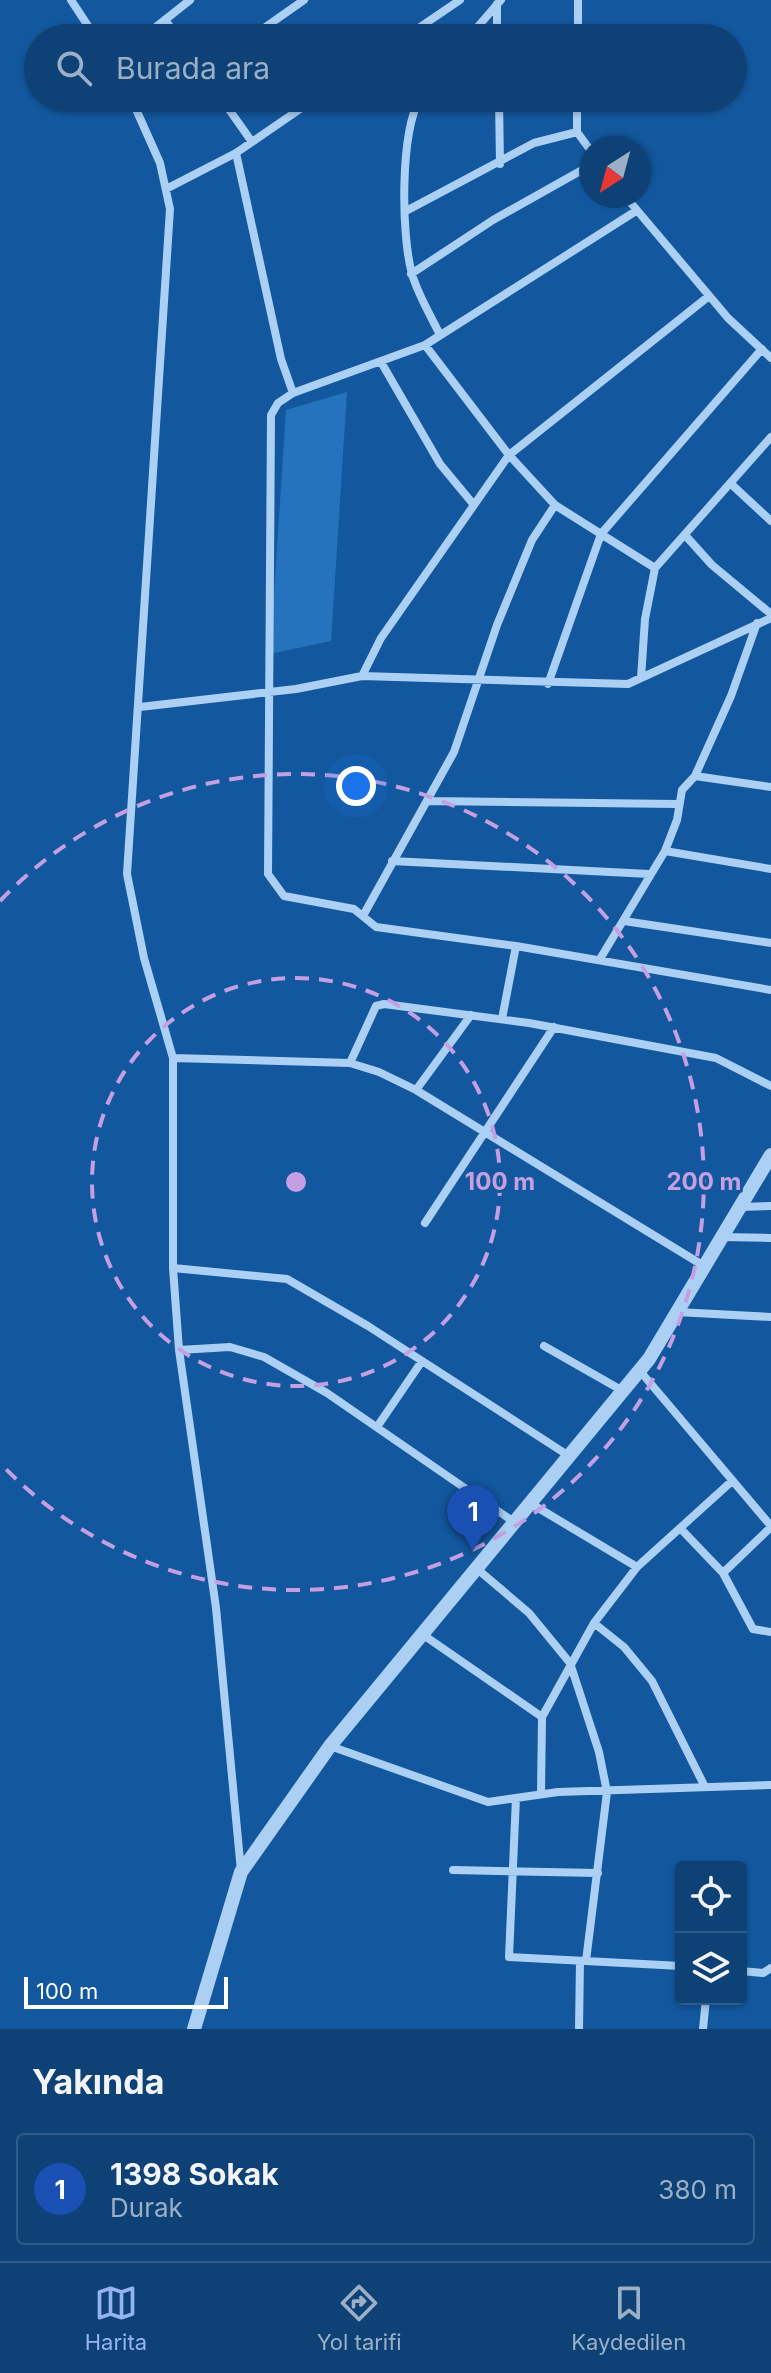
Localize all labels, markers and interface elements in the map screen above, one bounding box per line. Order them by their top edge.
search box [24,24,747,112]
icon: search [52,46,96,90]
text: Burada ara [116,50,270,86]
north arrow [579,136,651,208]
your location [336,766,376,806]
text: 100 m [465,1167,535,1196]
text: 200 m [666,1167,742,1196]
centre of rings [282,1168,310,1196]
pin: 1 [447,1485,499,1551]
map controls [675,1861,747,2005]
button: locate [675,1861,747,1933]
button: layers [675,1933,747,2005]
scale bar [24,1973,228,2009]
text: 100 m [36,1978,98,2004]
text: Yakında [32,2061,164,2102]
text: 1398 Sokak [110,2156,279,2192]
text: 1 [54,2174,66,2205]
text: 380 m [658,2174,737,2205]
text: Durak [110,2192,183,2223]
tab: Harita [85,2281,147,2355]
tab: Yol tarifi [317,2281,402,2355]
tab: Kaydedilen [571,2281,686,2355]

